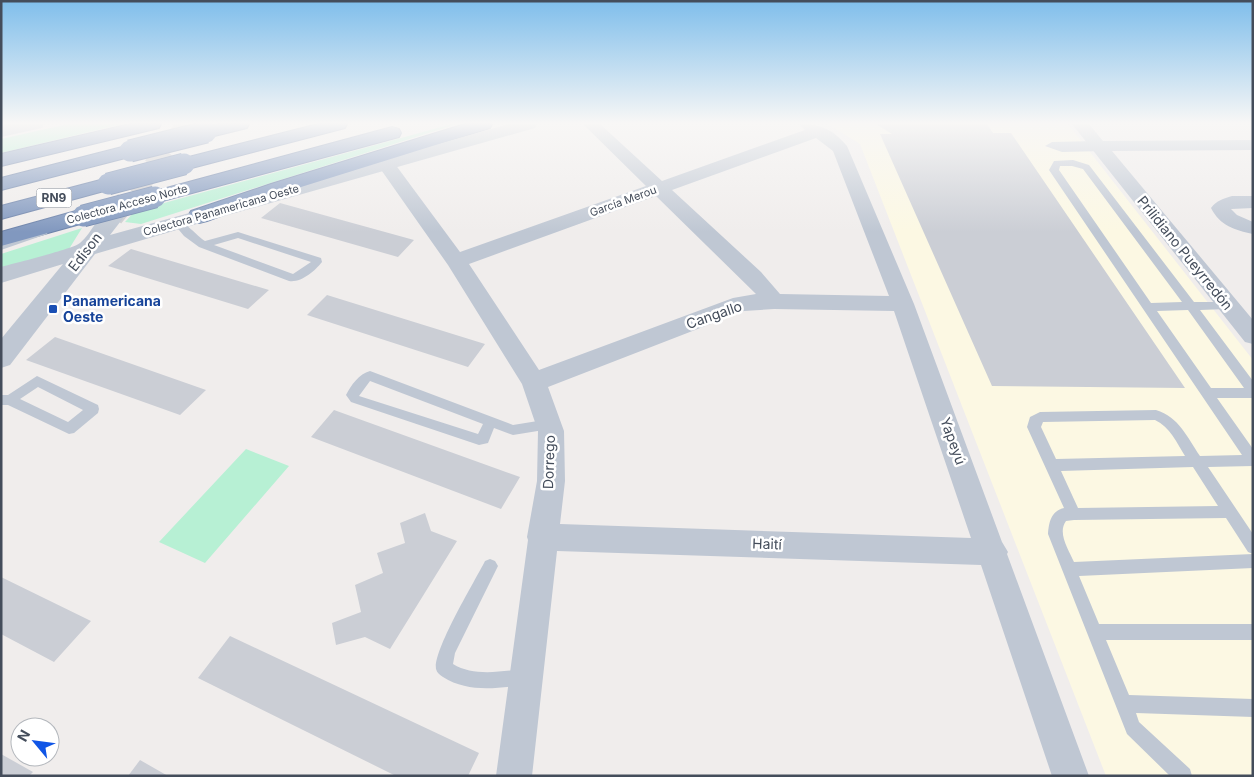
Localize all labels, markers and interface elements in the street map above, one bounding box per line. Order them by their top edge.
street label: Colectora Acceso Norte [65,181,189,227]
street label: Colectora Panamericana Oeste [142,181,300,239]
street label: García Merou [588,182,658,220]
road number: RN9 [36,188,72,208]
street label: Prilidiano Pueyrredón [1134,192,1237,313]
street label: Edison [64,229,105,274]
place label: Panamericana Oeste [63,292,161,325]
street label: Cangallo [684,297,744,332]
marker: Panamericana Oeste [47,303,59,315]
street label: Yapeyú [937,415,970,467]
street label: Dorrego [539,435,558,489]
street label: Haití [752,534,783,553]
north arrow [10,717,60,767]
text: N [13,727,33,744]

